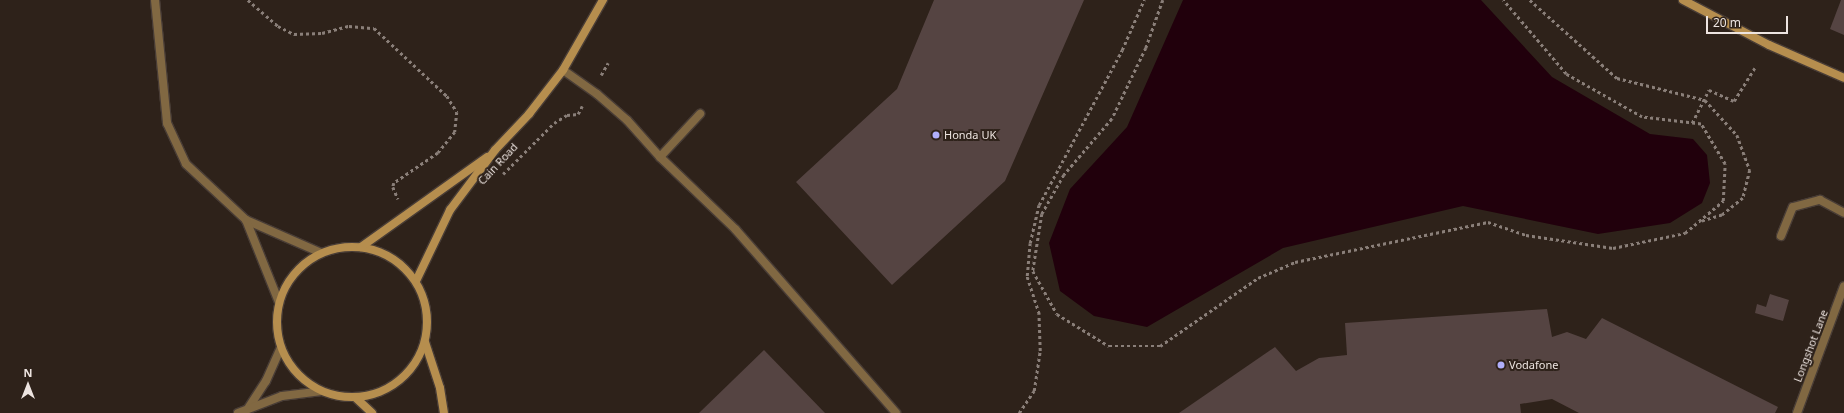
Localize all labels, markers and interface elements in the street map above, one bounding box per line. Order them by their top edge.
scale bar [1708,8,1790,34]
text: 20 m [1713,14,1741,31]
place label: Honda UK [944,128,996,142]
marker: Honda UK [931,130,941,140]
street label: Cain Road [475,140,521,188]
street label: Longshot Lane [1791,308,1831,384]
place label: Vodafone [1509,358,1558,372]
marker: Vodafone [1496,360,1506,370]
north arrow [8,365,48,405]
text: N [24,365,32,380]

